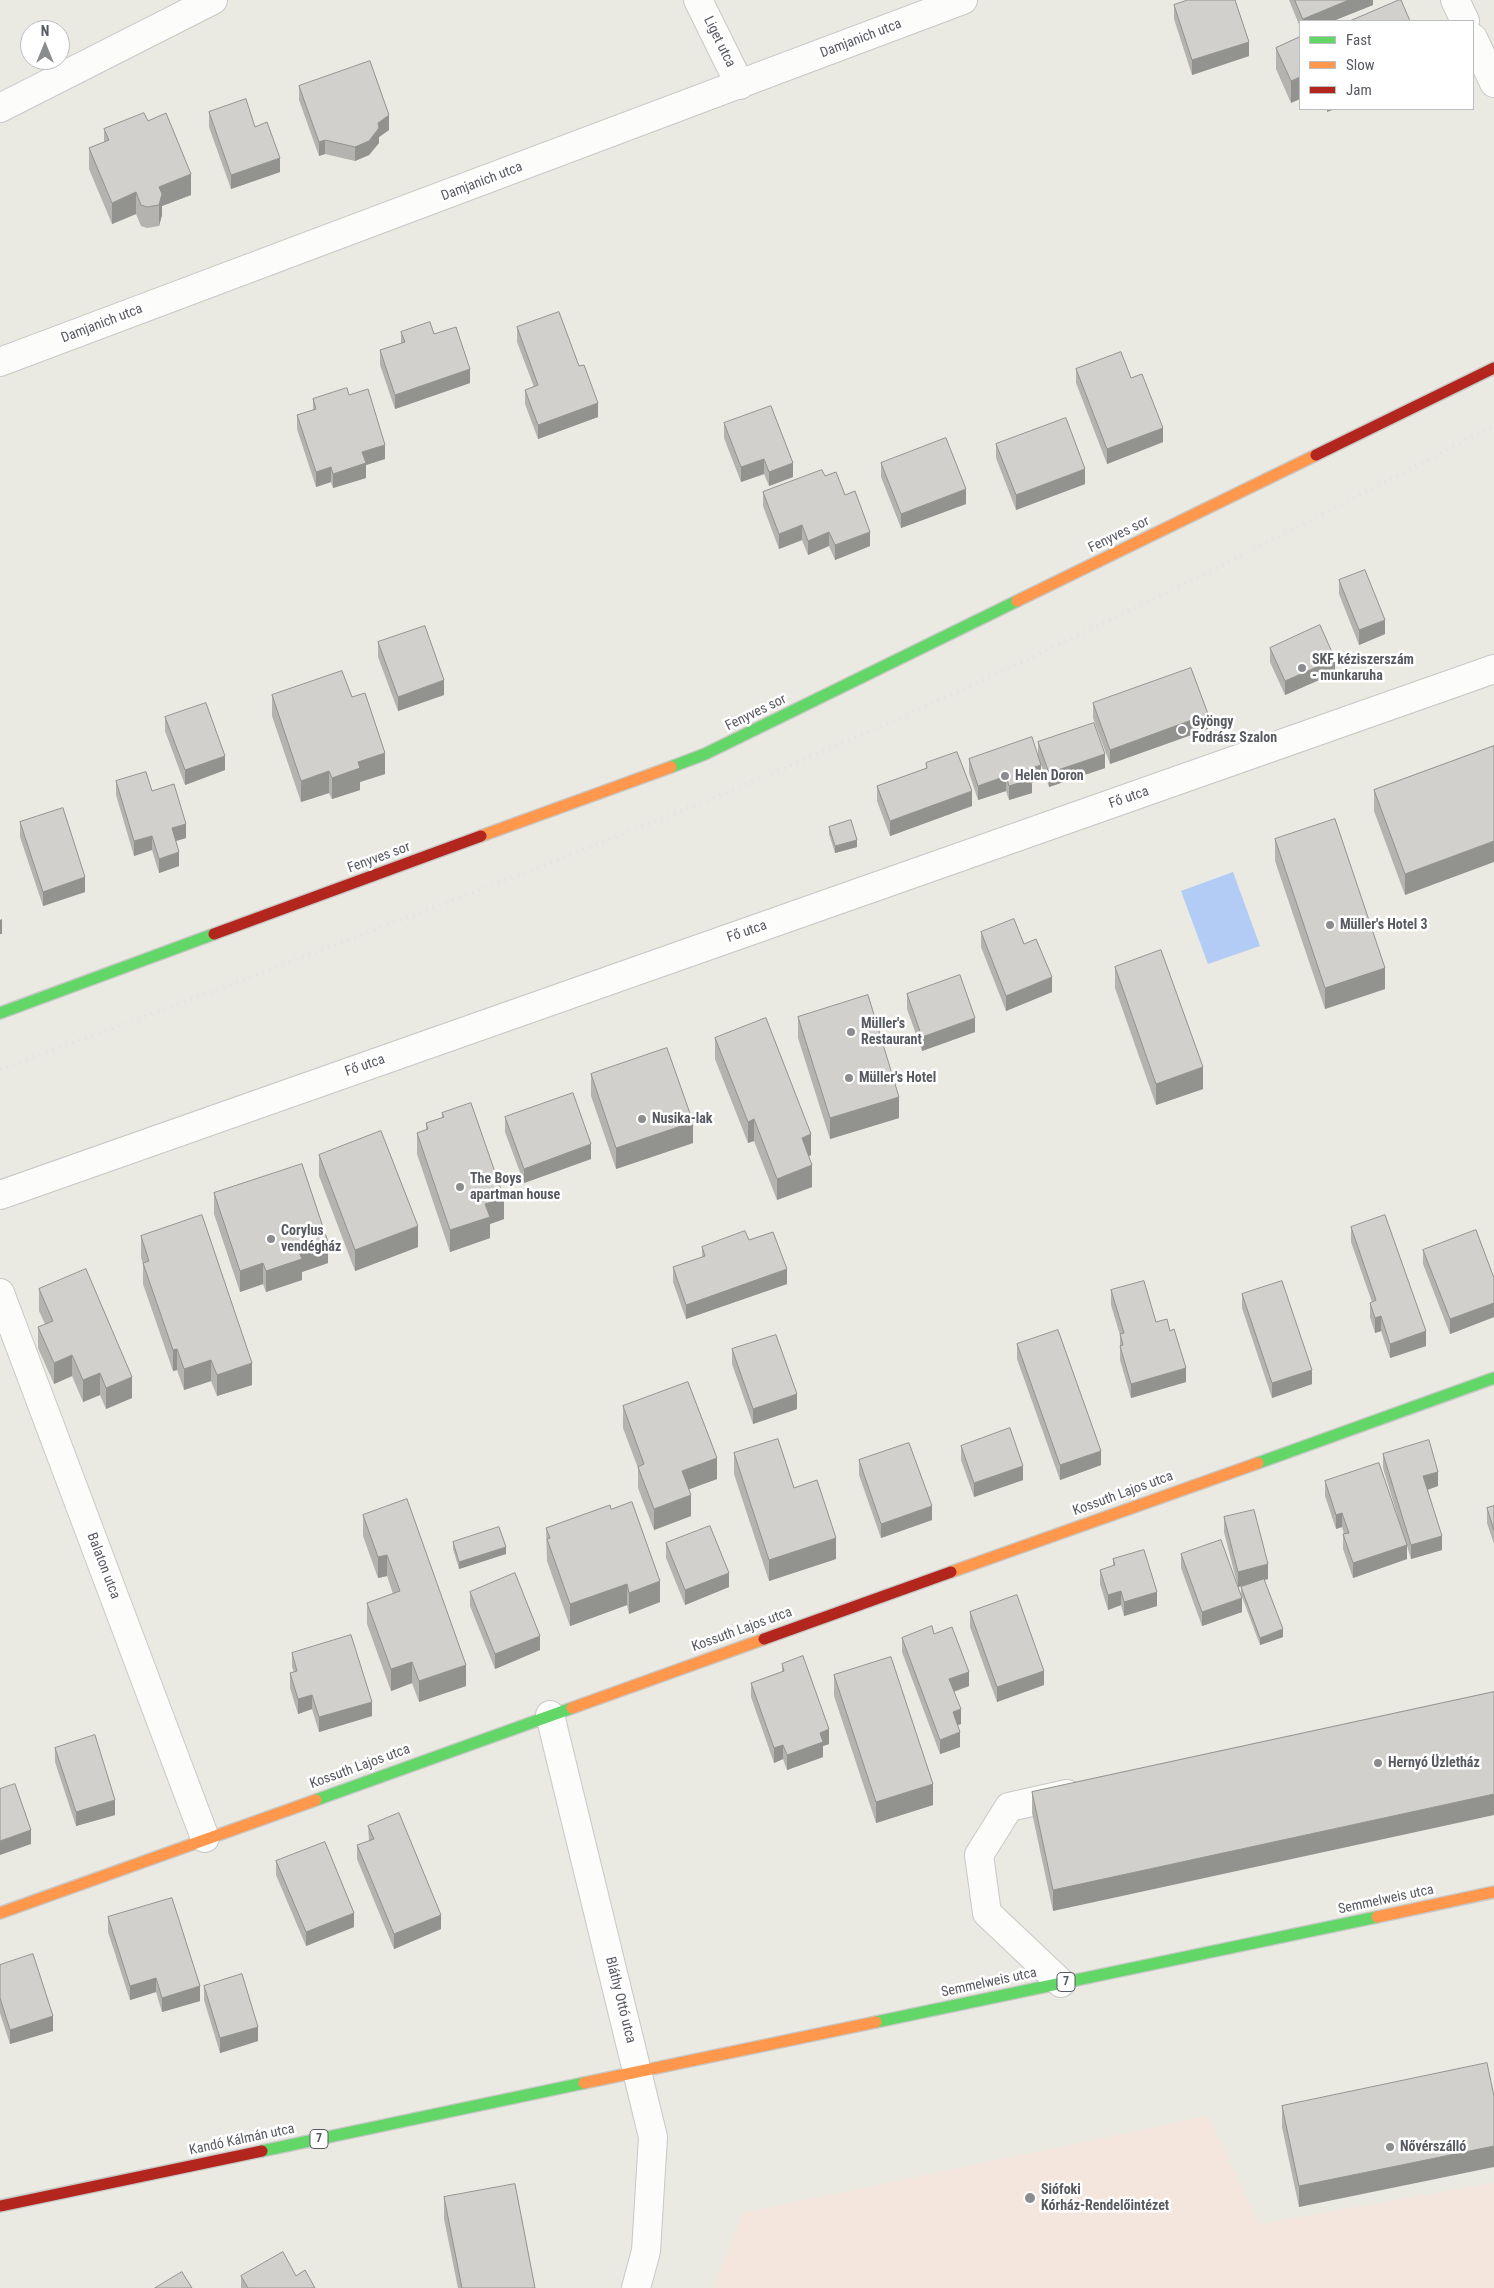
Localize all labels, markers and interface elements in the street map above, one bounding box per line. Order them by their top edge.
street label: Liget utca [699,14,739,70]
street label: Damjanich utca [818,16,904,62]
north arrow [20,20,70,70]
legend [1299,20,1474,110]
text: N [41,23,49,39]
text: Fast [1346,31,1371,49]
text: Slow [1346,56,1375,74]
text: Jam [1346,81,1372,99]
street label: Damjanich utca [439,159,525,205]
street label: Damjanich utca [59,301,145,347]
street label: Fenyves sor [1086,513,1152,557]
place label: SKF kéziszerszám - munkaruha [1312,652,1414,684]
marker: SKF kéziszerszám - munkaruha [1296,662,1308,674]
street label: Fenyves sor [723,691,789,735]
place label: Gyöngy Fodrász Szalon [1192,714,1277,746]
marker: Gyöngy Fodrász Szalon [1176,724,1188,736]
place label: Helen Doron [1015,768,1084,784]
marker: Helen Doron [999,770,1011,782]
street label: Fő utca [1107,783,1151,813]
street label: Fenyves sor [345,839,413,877]
street label: Fő utca [725,917,769,947]
place label: Müller's Hotel 3 [1340,917,1428,933]
marker: Müller's Hotel 3 [1324,919,1336,931]
place label: Müller's Restaurant [861,1016,922,1048]
marker: Müller's Restaurant [845,1026,857,1038]
street label: Fő utca [343,1051,387,1081]
place label: Müller's Hotel [859,1070,936,1086]
marker: Müller's Hotel [843,1072,855,1084]
place label: Nusika-lak [652,1111,712,1127]
marker: Nusika-lak [636,1113,648,1125]
place label: The Boys apartman house [470,1171,560,1204]
marker: The Boys apartman house [454,1181,466,1193]
place label: Corylus vendégház [281,1223,341,1256]
marker: Corylus vendégház [265,1233,277,1245]
street label: Kossuth Lajos utca [1071,1468,1175,1520]
street label: Balaton utca [83,1531,123,1601]
street label: Kossuth Lajos utca [690,1604,794,1656]
street label: Kossuth Lajos utca [308,1741,412,1793]
place label: Hernyó Üzletház [1388,1755,1480,1771]
marker: Hernyó Üzletház [1372,1757,1384,1769]
street label: Semmelweis utca [1337,1882,1435,1918]
street label: Bláthy Ottó utca [601,1955,639,2045]
street label: Semmelweis utca [940,1965,1038,2001]
road number: 7 [1057,1972,1075,1991]
street label: Kandó Kálmán utca [188,2121,296,2159]
road number: 7 [310,2130,328,2148]
place label: Nővérszálló [1400,2139,1466,2155]
marker: Nővérszálló [1384,2141,1396,2153]
place label: Siófoki Kórház-Rendelőintézet [1041,2182,1169,2214]
marker: Siófoki Kórház-Rendelőintézet [1023,2191,1037,2205]

